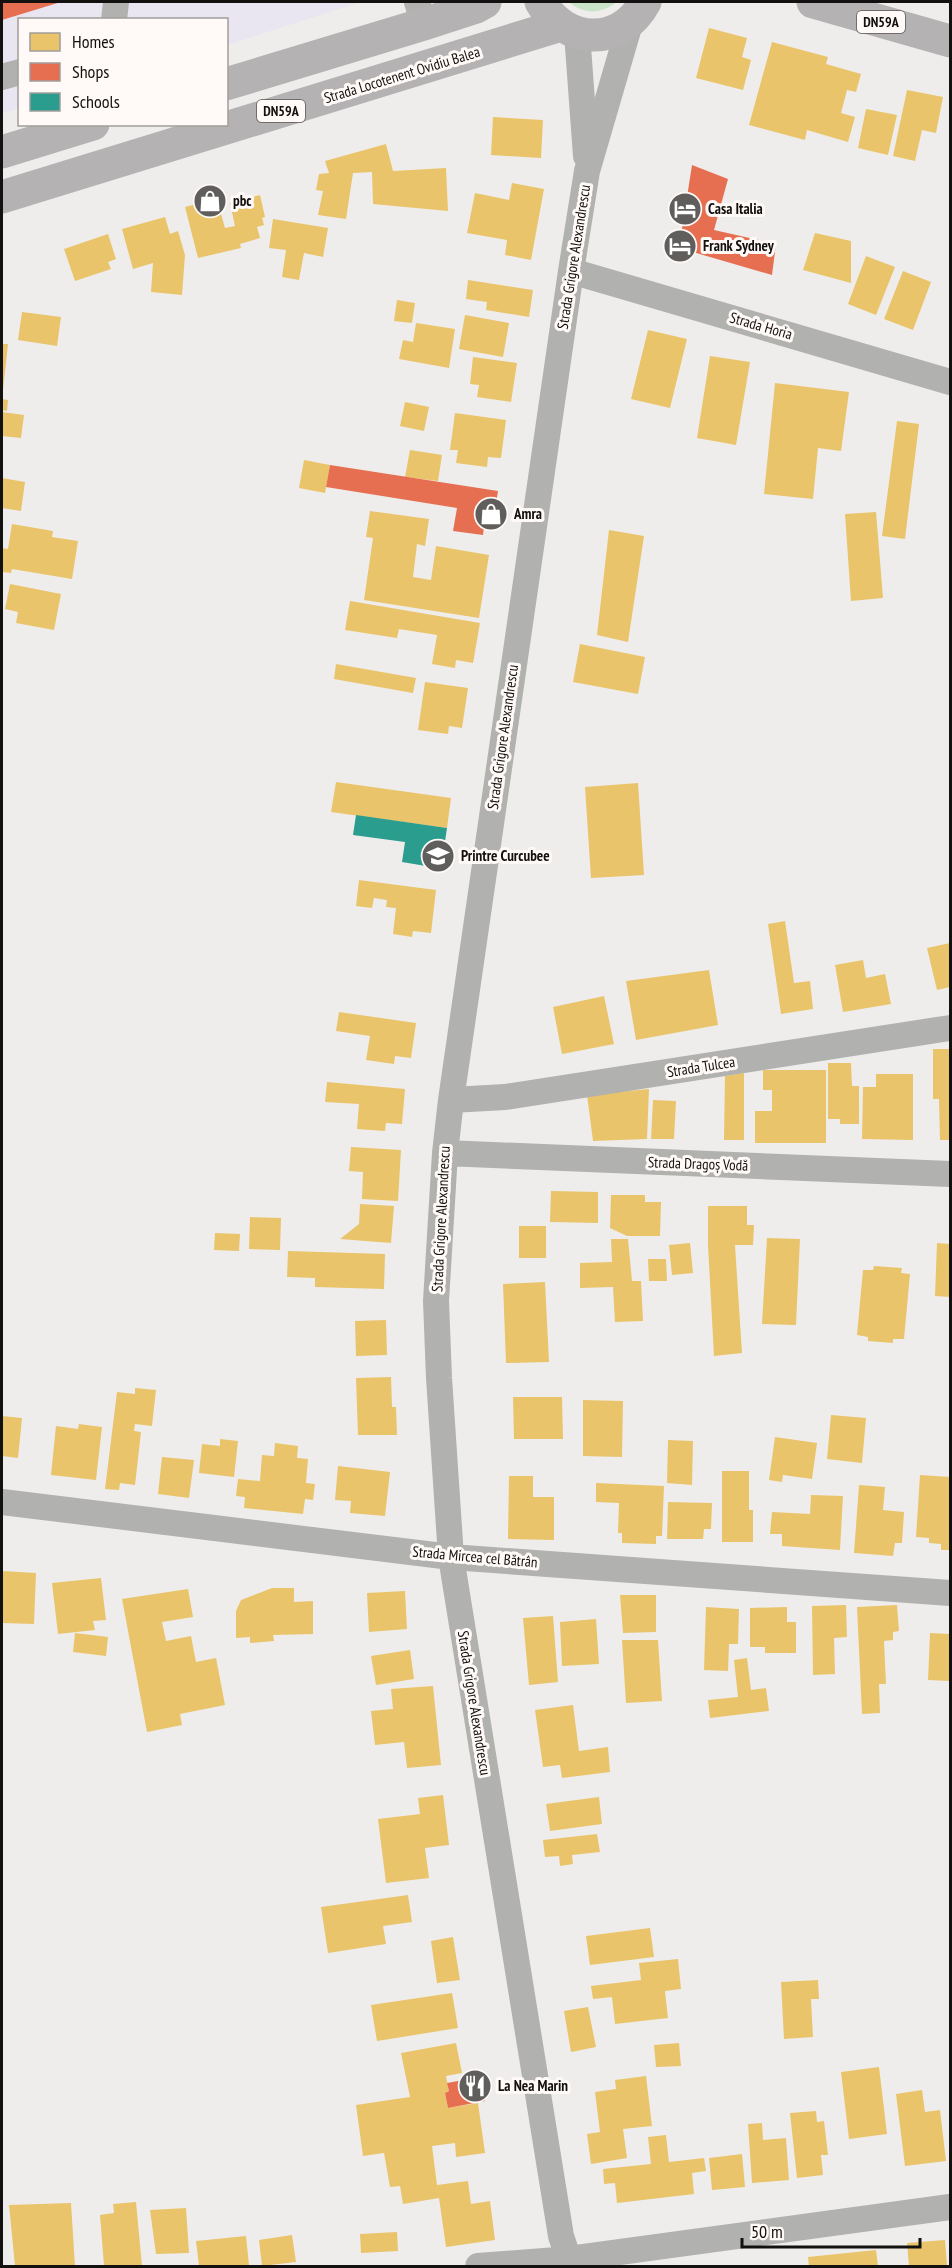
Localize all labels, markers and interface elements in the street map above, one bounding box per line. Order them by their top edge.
road number: DN59A [857,11,905,33]
legend [18,18,228,126]
text: Homes [72,30,115,53]
street label: Strada Locotenent Ovidiu Balea [322,42,482,107]
text: Shops [72,60,109,83]
text: Schools [72,90,120,113]
road number: DN59A [257,100,305,122]
shop icon: pbc [192,183,228,219]
street label: Strada Grigore Alexandrescu [553,183,594,331]
place label: pbc [233,191,252,210]
hotel icon: Casa Italia [667,191,703,227]
place label: Casa Italia [708,199,763,218]
hotel icon: Frank Sydney [662,228,698,264]
place label: Frank Sydney [703,236,775,255]
street label: Strada Horia [728,308,795,344]
shop icon: Amra [473,496,509,532]
place label: Amra [513,504,542,523]
street label: Strada Grigore Alexandrescu [483,663,522,811]
school or university icon: Printre Curcubee [420,838,456,874]
place label: Printre Curcubee [461,846,550,865]
street label: Strada Tulcea [666,1052,736,1081]
street label: Strada Grigore Alexandrescu [427,1146,454,1292]
street label: Strada Dragoș Vodă [648,1152,748,1175]
street label: Strada Mircea cel Bătrân [412,1542,538,1571]
street label: Strada Grigore Alexandrescu [454,1629,495,1777]
restaurant icon: La Nea Marin [457,2068,493,2104]
place label: La Nea Marin [498,2076,568,2095]
scale bar [742,2211,920,2249]
text: 50 m [751,2220,783,2243]

